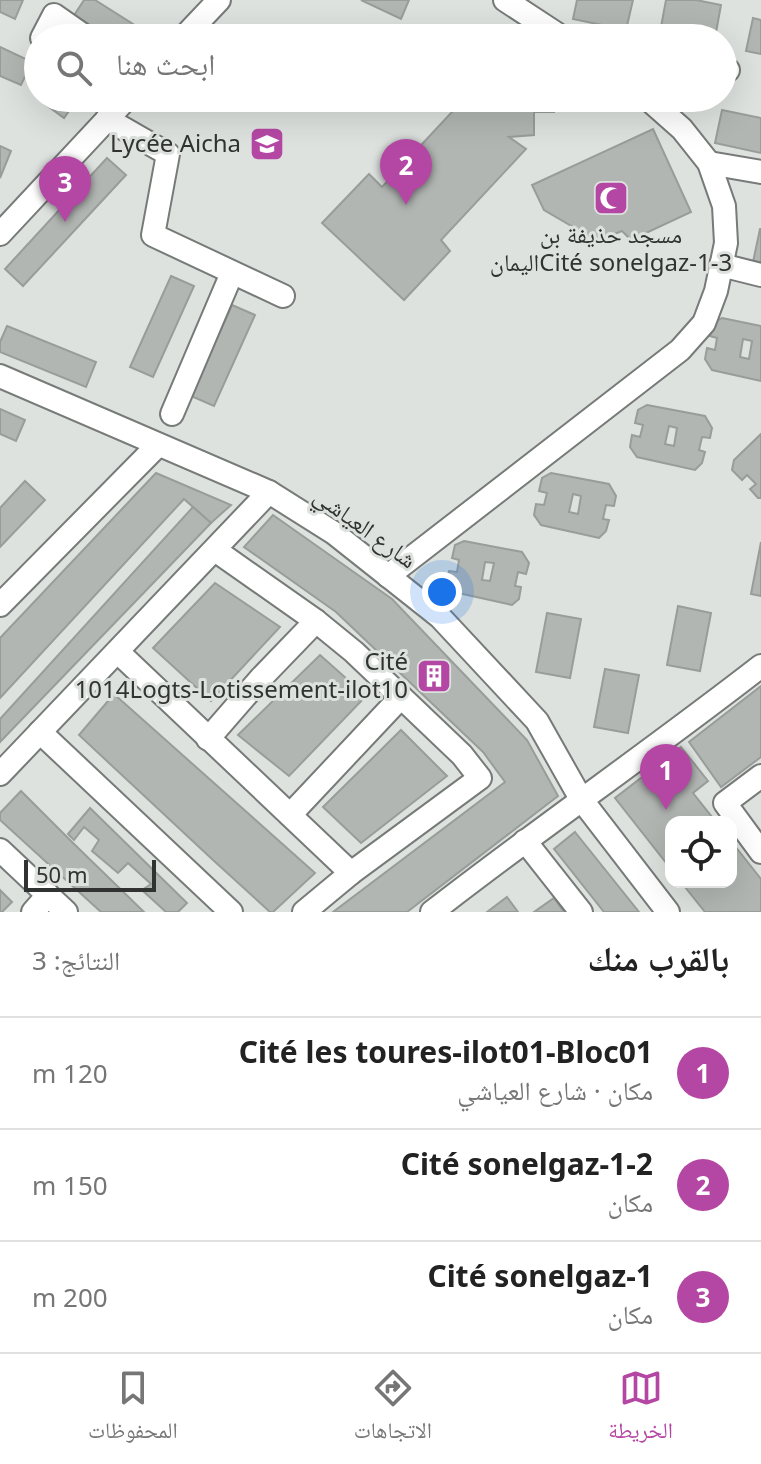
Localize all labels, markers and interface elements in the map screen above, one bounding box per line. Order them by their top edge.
search box [24,24,737,112]
text: ابحث هنا [116,43,215,84]
icon: search [52,46,96,90]
school or university icon: Lycée Aicha [248,125,286,163]
place label: Lycée Aicha [110,126,241,159]
pin: 2 [380,139,432,205]
pin: 3 [39,156,91,222]
mosque icon: مسجد حذيفة بن اليمانCité sonelgaz-1-3 [592,179,630,217]
place label: مسجد حذيفة بن اليمانCité sonelgaz-1-3 [490,217,732,278]
street label: شارع العياشي [305,478,424,579]
your location [422,572,462,612]
place label: Cité 1014Logts-Lotissement-ilot10 [75,644,408,705]
building icon: Cité 1014Logts-Lotissement-ilot10 [415,657,453,695]
pin: 1 [640,744,692,810]
map controls [665,816,737,888]
button: locate [665,816,737,888]
scale bar [24,856,156,892]
text: 50 m [36,859,87,889]
text: بالقرب منك [587,935,729,981]
text: النتائج: 3 [32,942,120,978]
text: Cité les toures-ilot01-Bloc01 [239,1031,653,1072]
text: 120 m [32,1055,108,1091]
text: 1 [696,1055,710,1091]
text: مكان · شارع العياشي [457,1072,653,1108]
text: Cité sonelgaz-1-2 [401,1143,653,1184]
text: 150 m [32,1167,108,1203]
text: 2 [696,1167,710,1203]
text: مكان [607,1184,653,1220]
text: Cité sonelgaz-1 [427,1255,653,1296]
text: 200 m [32,1279,108,1315]
text: 3 [696,1279,710,1315]
text: مكان [607,1296,653,1332]
tab: المحفوظات [88,1366,178,1452]
tab: الاتجاهات [354,1366,432,1452]
tab: الخريطة [608,1366,673,1452]

